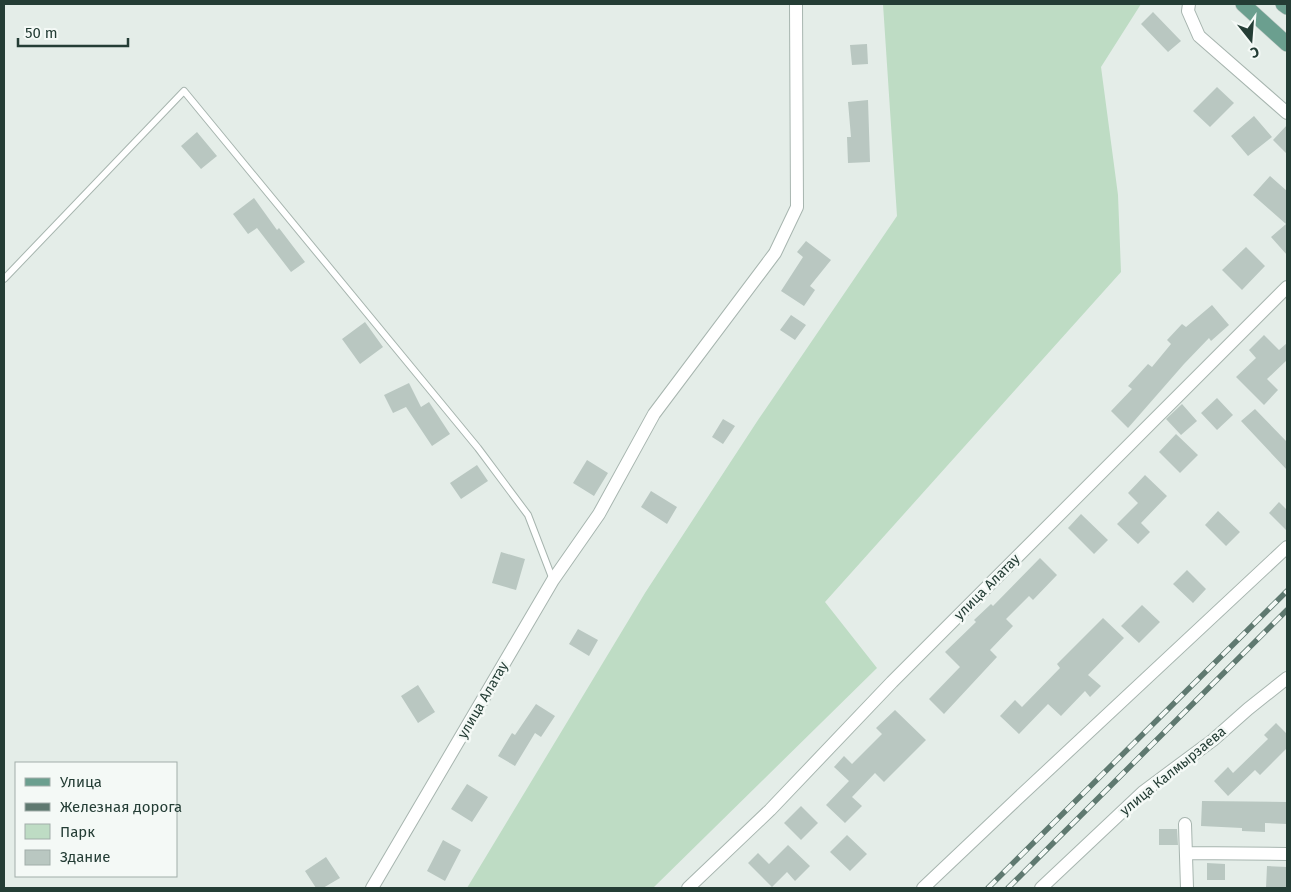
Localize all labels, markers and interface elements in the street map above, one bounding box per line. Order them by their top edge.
scale bar [18,15,128,47]
north arrow [1226,15,1276,65]
text: 50 m [25,24,58,42]
text: С [1248,43,1261,61]
street label: улица Алатау [951,550,1024,623]
street label: улица Алатау [454,658,512,742]
street label: улица Калмырзаева [1116,723,1230,819]
legend [15,762,178,877]
text: Улица [60,773,102,791]
text: Железная дорога [60,798,182,816]
text: Парк [60,823,95,841]
text: Здание [60,848,110,866]

